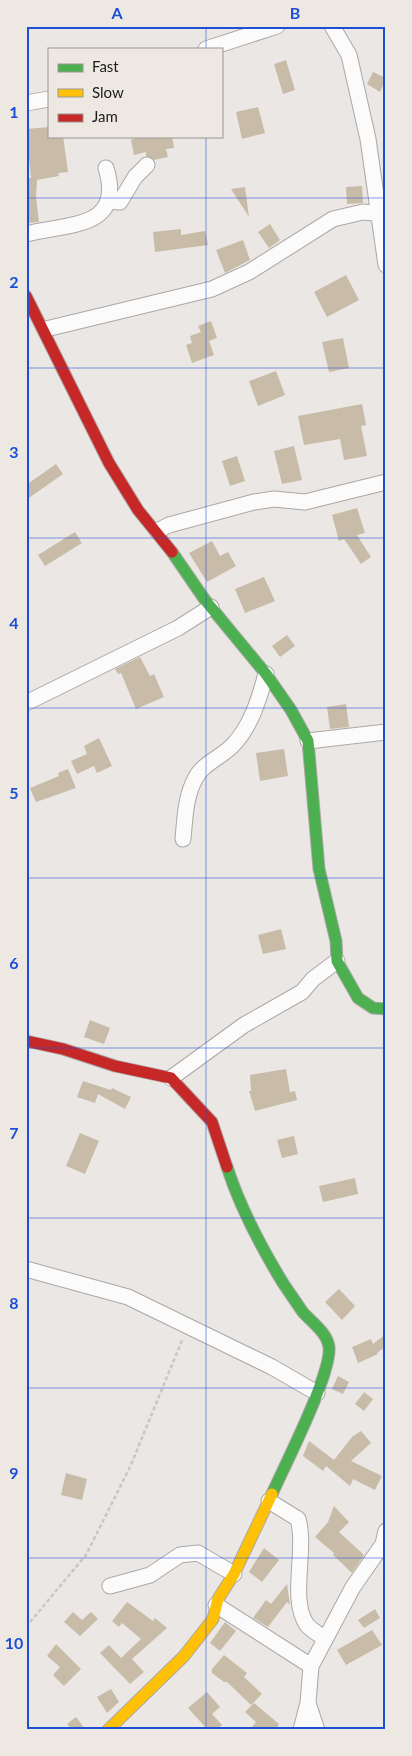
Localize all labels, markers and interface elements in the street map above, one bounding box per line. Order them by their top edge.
text: A [110,3,123,22]
text: B [290,3,300,22]
legend [48,48,222,138]
text: Fast [92,57,119,75]
text: Slow [92,83,124,101]
text: 1 [9,102,19,121]
text: Jam [92,107,118,125]
text: 2 [9,272,19,291]
text: 3 [9,442,19,461]
text: 4 [9,613,19,632]
text: 5 [9,783,19,802]
text: 6 [9,953,19,972]
text: 7 [9,1123,19,1142]
text: 8 [9,1293,19,1312]
text: 9 [9,1463,19,1482]
text: 10 [5,1633,23,1652]

